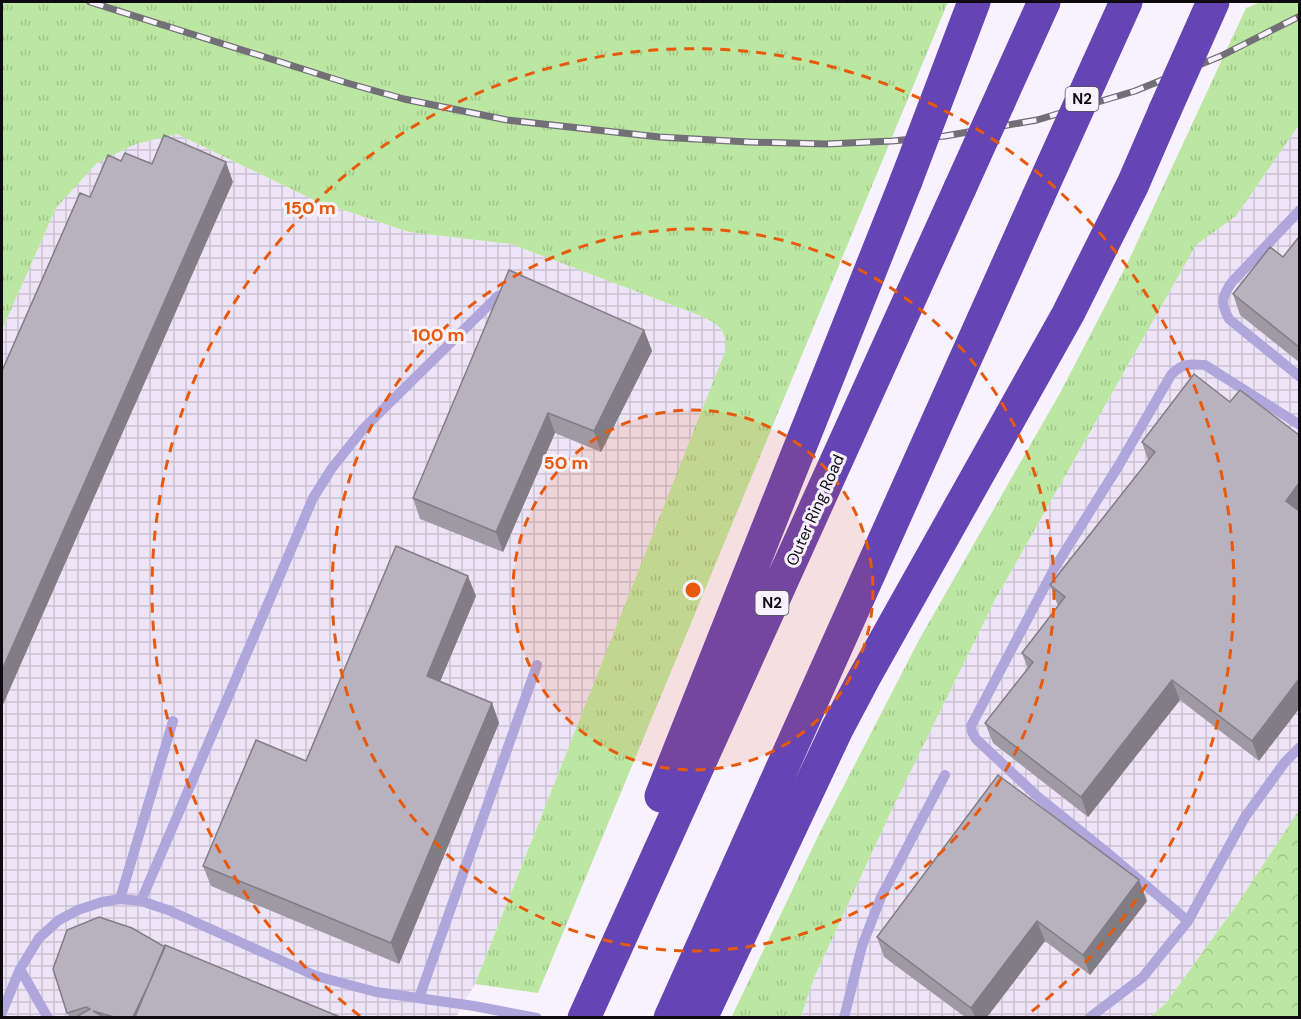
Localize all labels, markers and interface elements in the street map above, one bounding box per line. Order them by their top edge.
road number: N2 [1066,87,1098,111]
text: 150 m [284,196,336,220]
text: 100 m [411,323,465,347]
text: 50 m [543,451,589,475]
street label: Outer Ring Road [781,451,849,569]
centre of rings [683,580,703,600]
road number: N2 [756,591,788,615]

